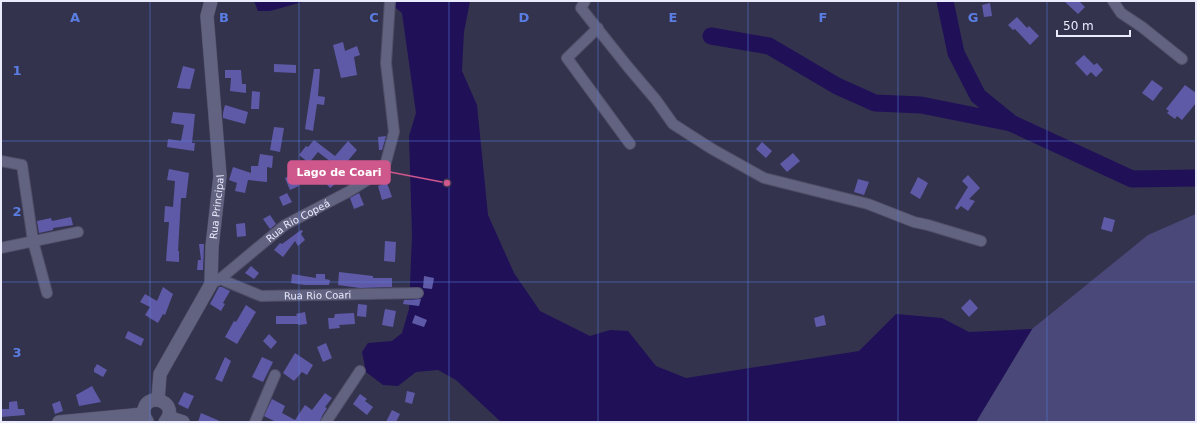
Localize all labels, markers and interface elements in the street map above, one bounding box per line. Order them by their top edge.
text: A [70,10,80,25]
text: B [219,10,229,25]
text: C [369,10,379,25]
text: D [519,10,530,25]
text: E [669,10,677,25]
text: F [819,10,827,25]
text: G [968,10,978,25]
scale bar [1057,12,1130,38]
text: 50 m [1063,19,1094,33]
text: 1 [12,63,22,78]
callout: Lago de Coari [288,161,390,184]
text: Lago de Coari [296,166,382,179]
street label: Rua Principal [207,174,226,240]
street label: Rua Rio Copeá [264,197,332,244]
text: 2 [12,204,22,219]
street label: Rua Rio Coari [284,289,351,301]
text: 3 [12,345,22,360]

